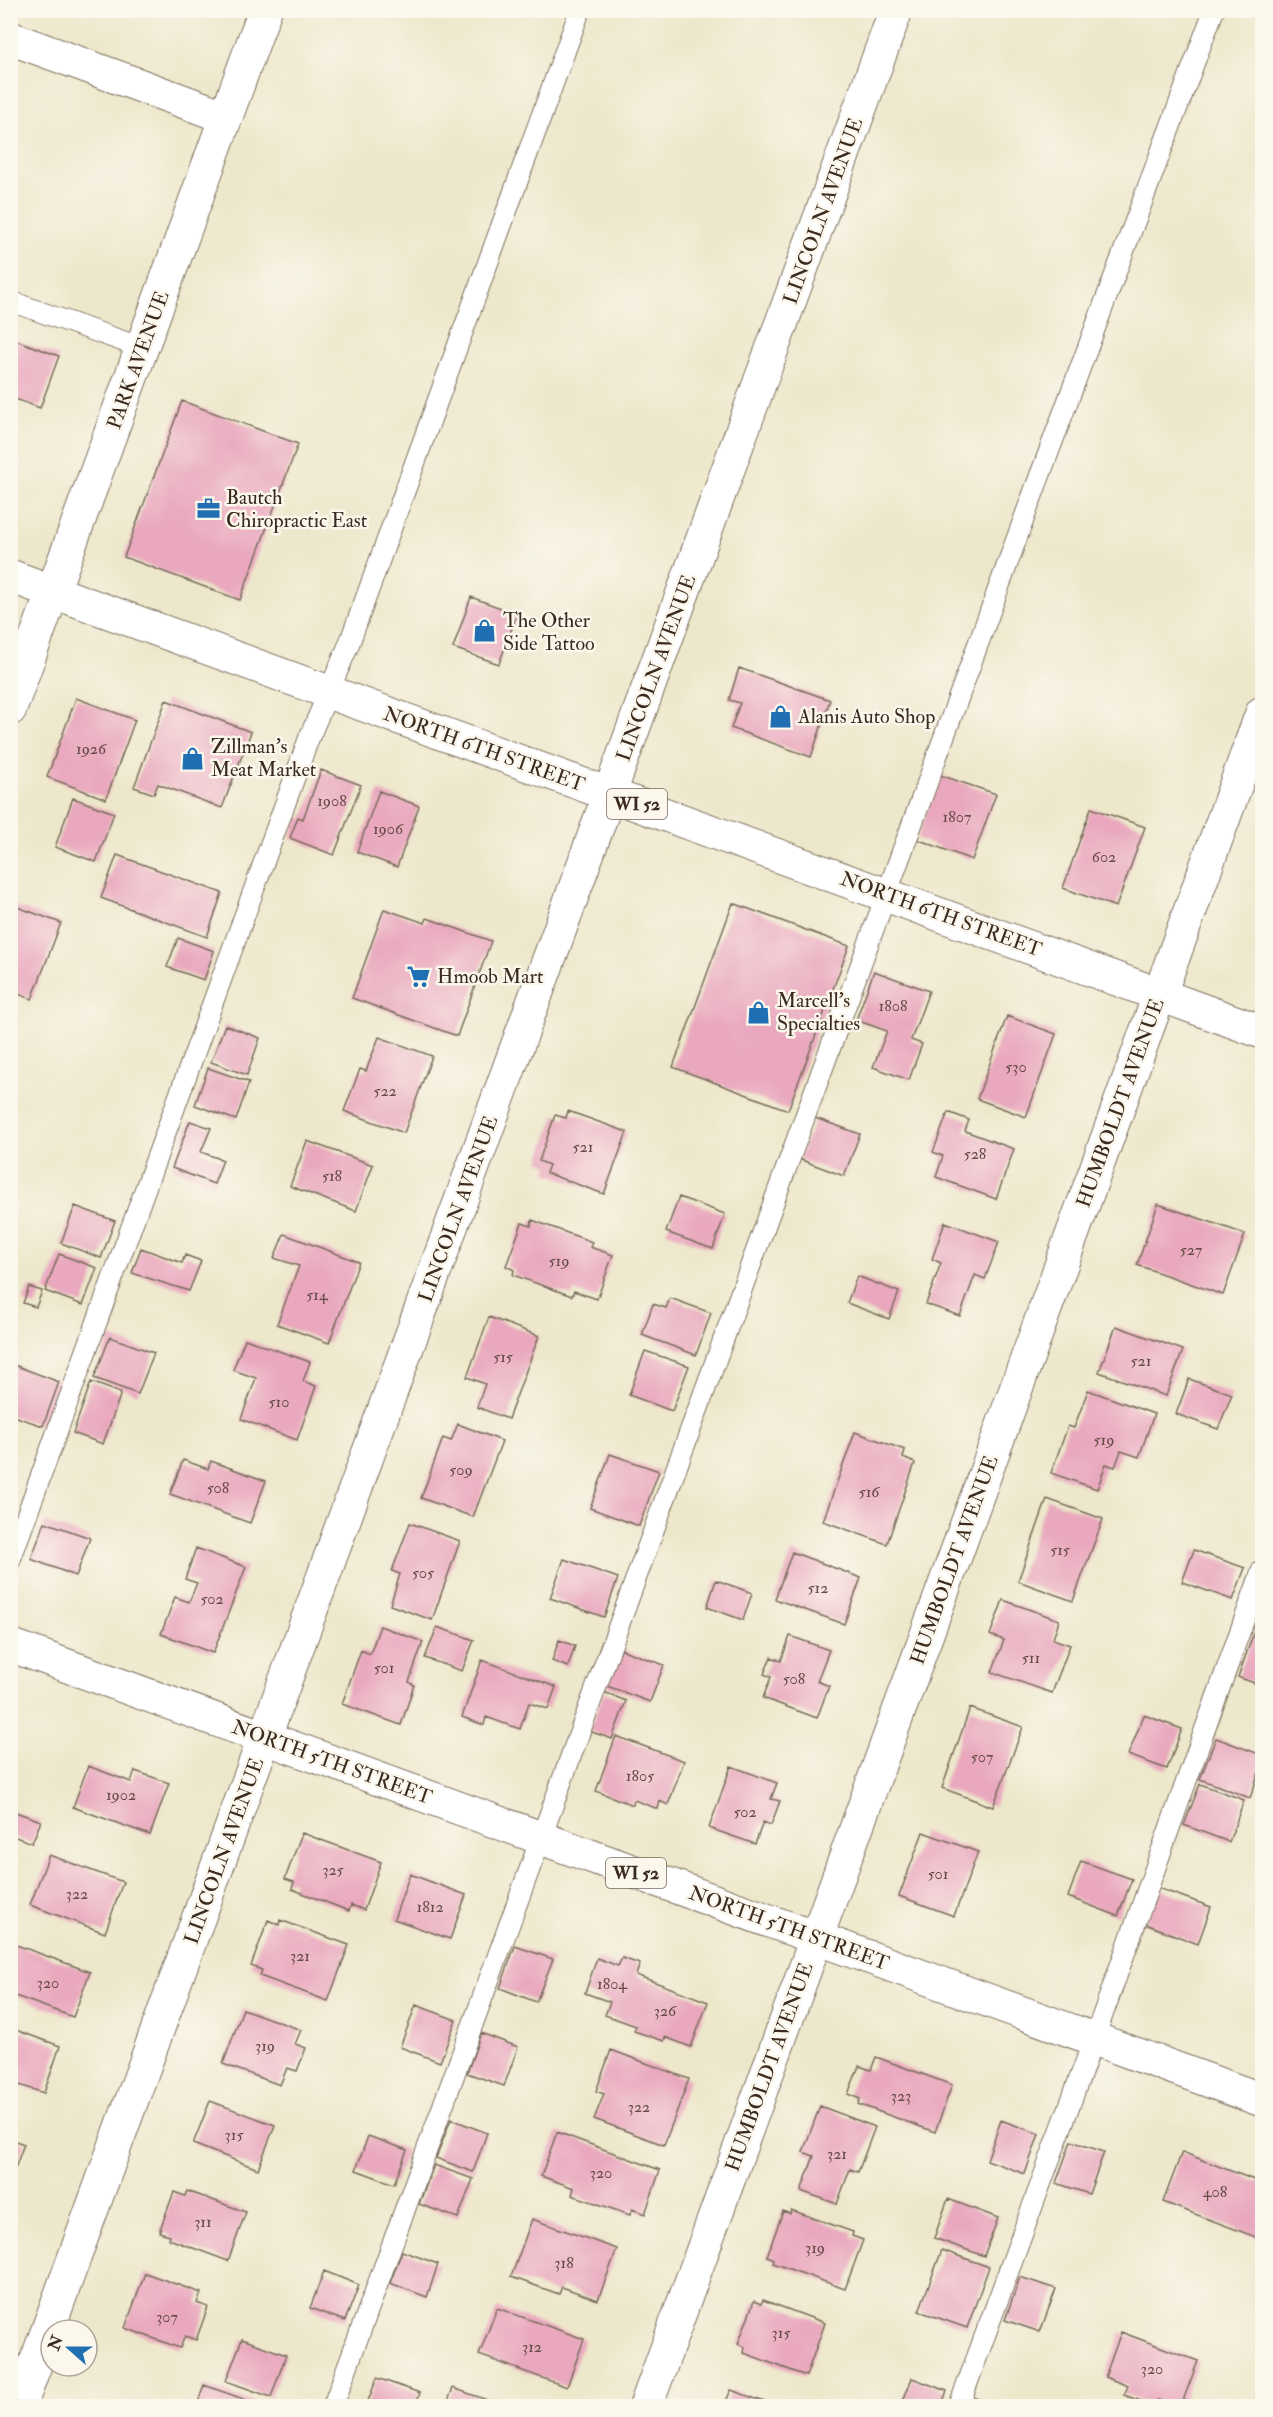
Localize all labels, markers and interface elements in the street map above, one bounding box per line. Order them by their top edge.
street label: LINCOLN AVENUE [778,114,868,308]
street label: PARK AVENUE [101,287,175,433]
place label: Bautch Chiropractic East [226,485,368,534]
office icon: Bautch Chiropractic East [195,496,221,522]
street label: LINCOLN AVENUE [611,571,701,765]
place label: The Other Side Tattoo [503,608,595,656]
shop icon: The Other Side Tattoo [472,618,498,644]
street label: NORTH 6TH STREET [380,701,588,797]
shop icon: Alanis Auto Shop [767,703,793,729]
place label: Alanis Auto Shop [797,704,935,730]
place label: Zillman's Meat Market [211,734,317,782]
house number: 1926 [76,739,107,759]
shop icon: Zillman's Meat Market [180,745,206,771]
road number: WI 52 [607,789,667,819]
house number: 1908 [317,791,347,811]
house number: 1807 [943,807,972,827]
house number: 1906 [373,819,404,839]
house number: 602 [1092,847,1116,867]
street label: NORTH 6TH STREET [837,866,1045,962]
supermarket icon: Hmoob Mart [406,963,432,989]
place label: Hmoob Mart [437,964,544,989]
place label: Marcell's Specialties [777,988,860,1037]
street label: HUMBOLDT AVENUE [1071,995,1169,1211]
house number: 1808 [879,996,908,1016]
shop icon: Marcell's Specialties [746,999,772,1025]
house number: 530 [1005,1057,1027,1077]
house number: 522 [373,1081,397,1101]
street label: LINCOLN AVENUE [413,1112,503,1306]
house number: 521 [573,1137,593,1157]
house number: 528 [964,1144,987,1164]
house number: 518 [322,1166,343,1186]
house number: 527 [1180,1240,1203,1260]
house number: 519 [549,1251,569,1271]
house number: 514 [306,1285,329,1305]
house number: 515 [493,1347,513,1367]
house number: 521 [1131,1351,1151,1371]
house number: 510 [269,1392,289,1412]
house number: 519 [1094,1430,1114,1450]
street label: HUMBOLDT AVENUE [905,1452,1003,1668]
house number: 509 [449,1460,473,1480]
house number: 508 [207,1478,230,1498]
house number: 516 [859,1482,880,1502]
house number: 515 [1050,1540,1070,1560]
house number: 505 [412,1563,434,1583]
house number: 512 [808,1578,828,1598]
house number: 502 [200,1589,224,1609]
house number: 511 [1022,1648,1040,1668]
house number: 501 [374,1658,394,1678]
house number: 508 [783,1669,806,1689]
street label: NORTH 5TH STREET [228,1714,436,1810]
house number: 507 [971,1747,994,1767]
street label: LINCOLN AVENUE [179,1754,269,1948]
house number: 1805 [626,1766,654,1786]
house number: 1902 [106,1785,136,1805]
house number: 502 [733,1802,757,1822]
road number: WI 52 [606,1858,666,1888]
house number: 325 [322,1860,344,1880]
house number: 501 [928,1864,948,1884]
street label: NORTH 5TH STREET [685,1880,893,1976]
house number: 322 [66,1884,88,1904]
house number: 1812 [416,1897,444,1917]
house number: 321 [290,1946,310,1966]
street label: HUMBOLDT AVENUE [720,1959,818,2175]
house number: 320 [37,1973,59,1993]
house number: 1804 [597,1974,628,1994]
house number: 326 [654,2001,677,2021]
house number: 319 [255,2036,275,2056]
house number: 323 [891,2086,911,2106]
house number: 322 [628,2097,650,2117]
house number: 315 [225,2125,243,2145]
house number: 321 [827,2144,847,2164]
house number: 320 [590,2163,612,2183]
house number: 408 [1203,2182,1228,2202]
house number: 311 [194,2212,212,2232]
house number: 319 [805,2238,825,2258]
house number: 318 [554,2253,574,2273]
house number: 307 [156,2307,179,2327]
north arrow [39,2318,99,2378]
house number: 315 [772,2323,790,2343]
text: N [44,2332,68,2354]
house number: 312 [522,2337,542,2357]
house number: 320 [1141,2359,1163,2379]

